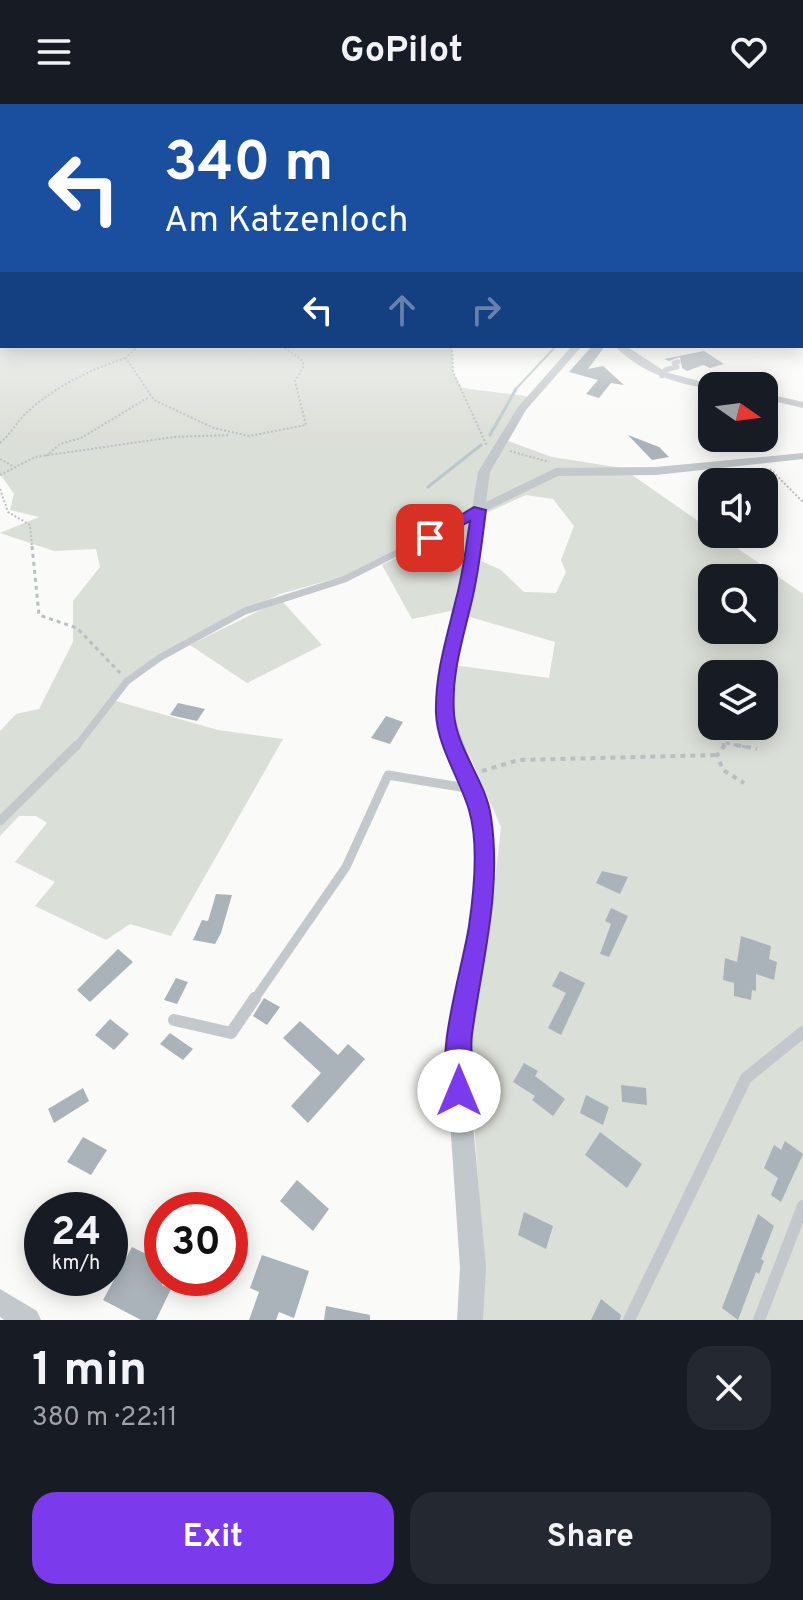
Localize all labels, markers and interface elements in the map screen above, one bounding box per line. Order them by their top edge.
text: GoPilot [340,29,463,75]
icon: menu [32,30,76,74]
icon: heart [727,30,771,74]
text: 340 m [164,130,333,200]
icon: left [32,136,136,240]
text: Am Katzenloch [164,199,408,245]
icon: left [296,288,340,332]
icon: ahead [380,288,424,332]
icon: right [464,288,508,332]
north arrow [698,372,778,452]
map controls [698,372,778,740]
button: sound [698,468,778,548]
pin [396,504,464,572]
icon: arrive [408,516,452,560]
button: search [698,564,778,644]
button: layers [698,660,778,740]
position arrow [417,1049,501,1133]
speed limit sign: 30 [144,1192,248,1296]
text: 24 [51,1209,101,1259]
text: km/h [52,1251,100,1277]
text: 1 min [32,1342,147,1402]
button: close [687,1346,771,1430]
text: 380 m · 22:11 [32,1402,177,1435]
button: Exit [32,1492,394,1584]
button: Share [410,1492,771,1584]

